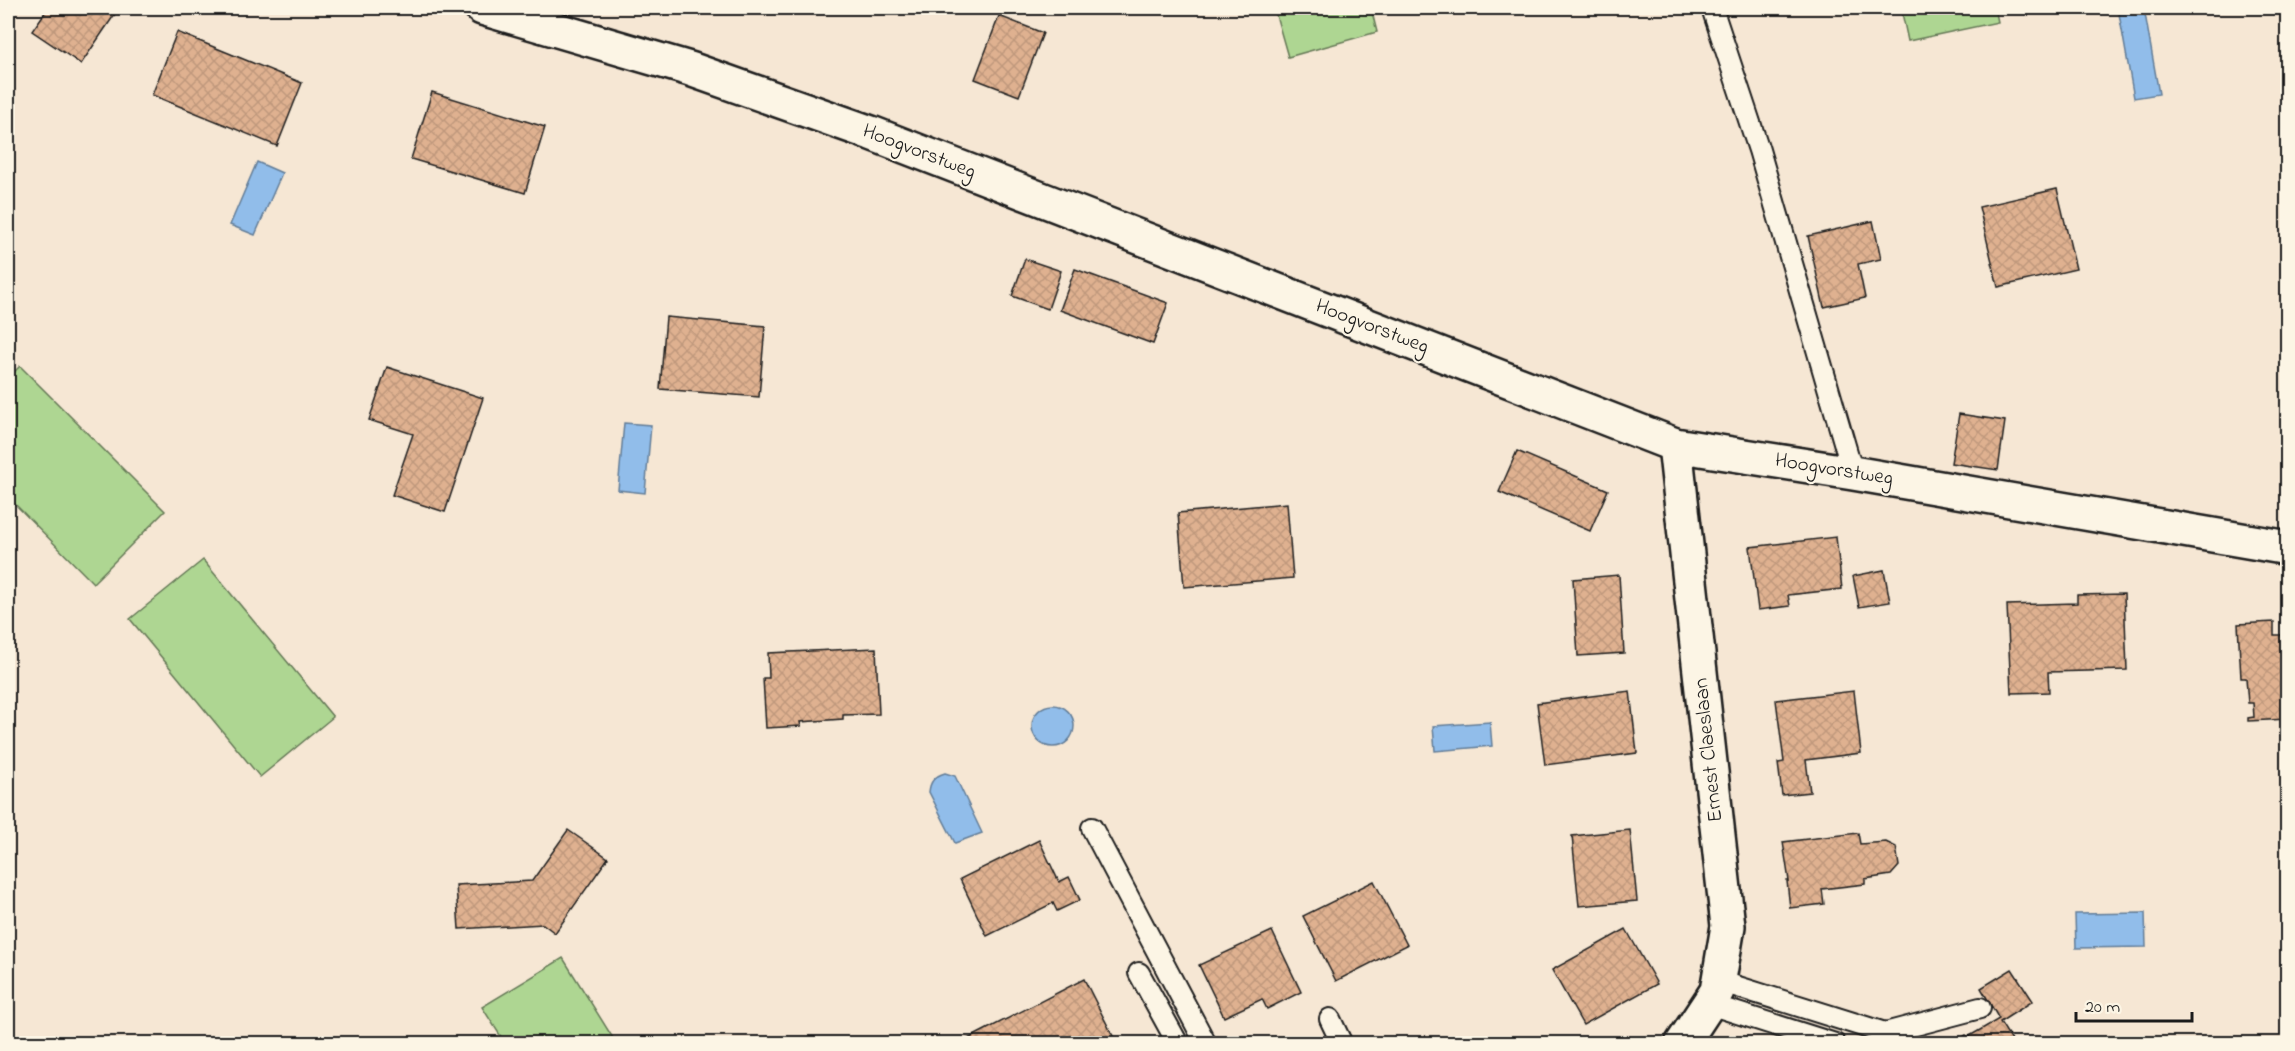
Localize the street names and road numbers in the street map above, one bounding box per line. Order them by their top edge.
street label: Hoogvorstweg [857,117,980,189]
street label: Hoogvorstweg [1310,292,1433,364]
street label: Hoogvorstweg [1772,446,1895,496]
street label: Ernest Claeslaan [1687,676,1731,824]

